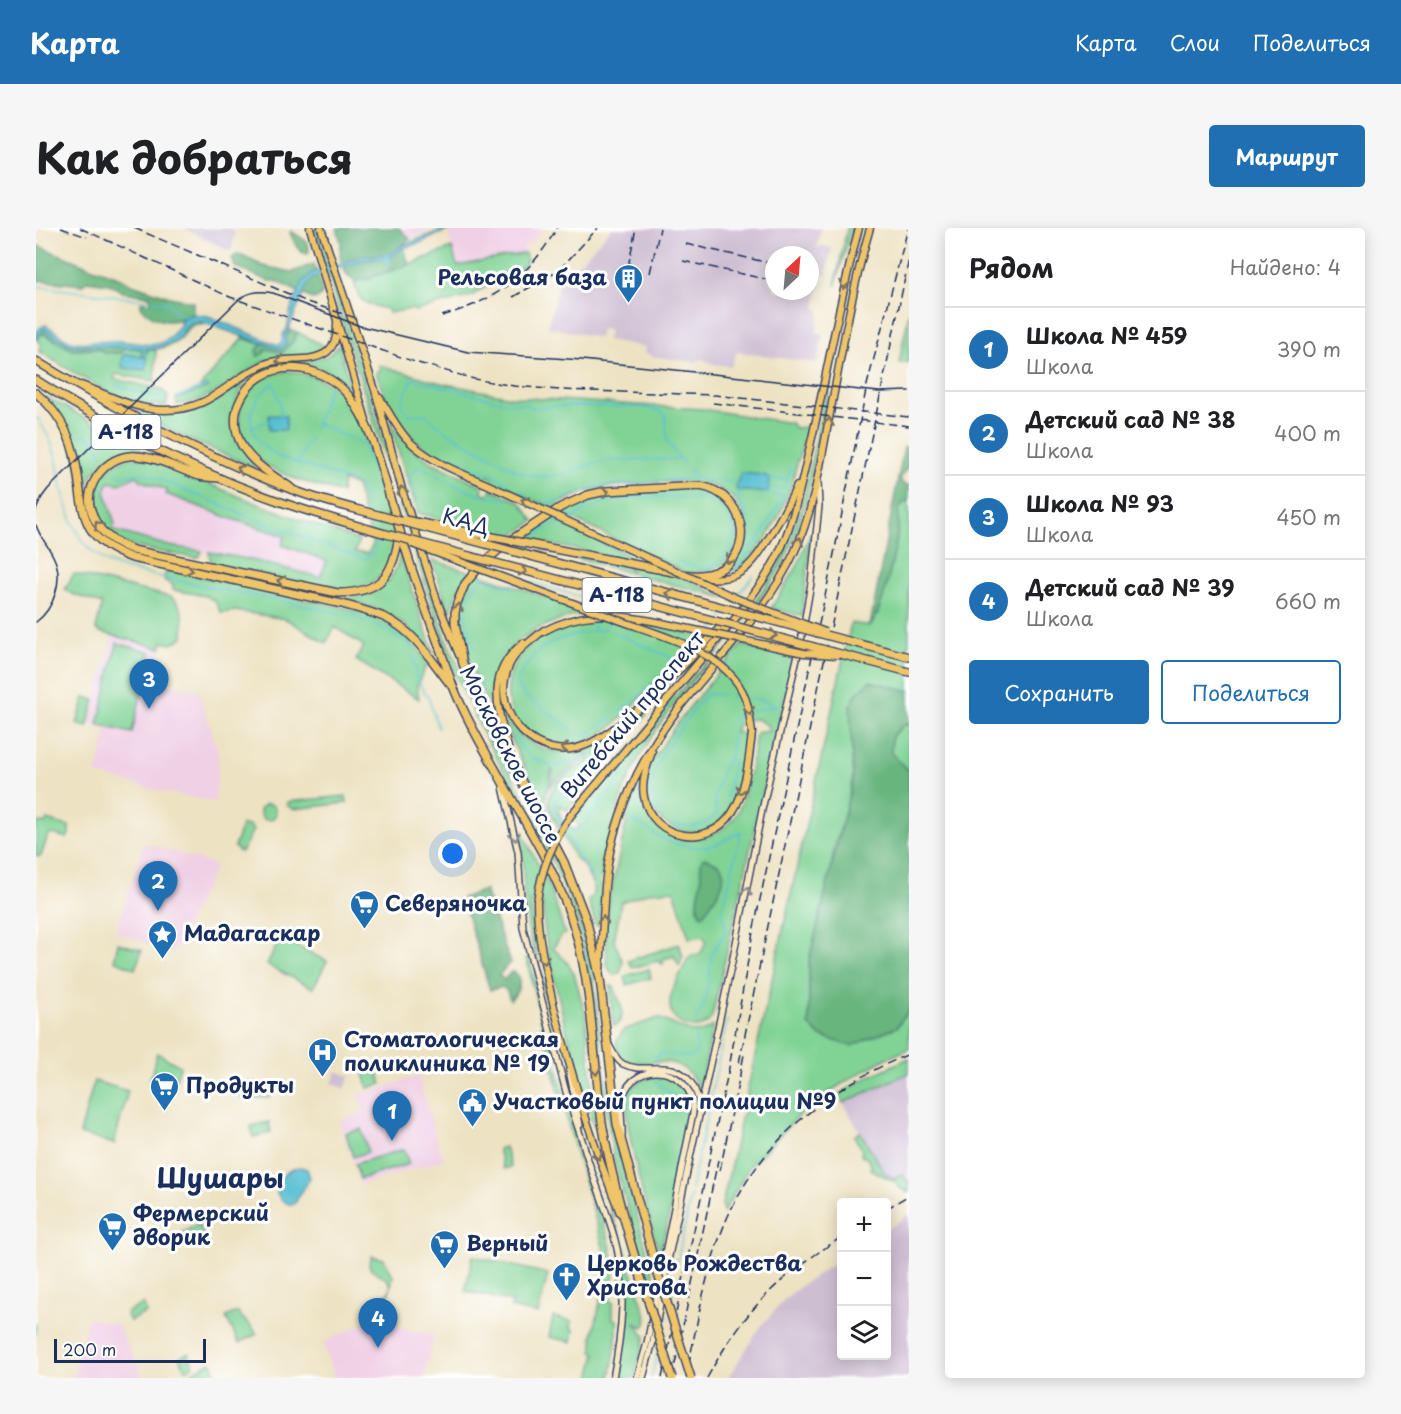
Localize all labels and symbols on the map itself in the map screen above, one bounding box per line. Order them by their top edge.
north arrow [765,246,819,300]
place label: Рельсовая база [438,260,607,292]
building icon: Рельсовая база [612,262,644,304]
one-way arrow [839,279,852,289]
one-way arrow [275,355,285,367]
road number: А-118 [92,415,160,449]
one-way arrow [822,418,835,428]
one-way arrow [236,464,247,476]
one-way arrow [397,485,409,496]
one-way arrow [600,486,610,499]
one-way arrow [520,496,531,508]
street label: КАД [439,498,494,542]
one-way arrow [94,521,105,532]
one-way arrow [792,536,804,547]
one-way arrow [725,553,736,564]
one-way arrow [184,563,194,576]
one-way arrow [518,564,528,576]
one-way arrow [276,575,286,588]
road number: А-118 [582,578,652,612]
one-way arrow [665,588,675,601]
one-way arrow [450,602,463,612]
street label: Витебский проспект [552,622,712,804]
one-way arrow [768,628,778,641]
street label: Московское шоссе [453,659,571,849]
pin: 3 [130,660,168,709]
one-way arrow [742,706,755,716]
one-way arrow [560,742,569,754]
one-way arrow [736,784,748,795]
one-way arrow [508,831,521,841]
your location [438,839,467,868]
pin: 2 [138,862,178,911]
place label: Северяночка [385,886,527,918]
one-way arrow [740,886,753,896]
supermarket icon: Северяночка [348,888,380,930]
place label: Мадагаскар [184,916,320,948]
one-way arrow [597,916,610,925]
place icon: Мадагаскар [147,918,179,960]
one-way arrow [537,955,550,965]
place label: Стоматологическая поликлиника № 19 [344,1022,559,1078]
hospital icon: Стоматологическая поликлиника № 19 [307,1036,339,1078]
one-way arrow [589,1066,602,1075]
place label: Продукты [186,1068,294,1100]
supermarket icon: Продукты [149,1070,181,1112]
place label: Участковый пункт полиции №9 [493,1084,836,1116]
public building icon: Участковый пункт полиции №9 [456,1086,488,1128]
pin: 1 [372,1092,412,1141]
one-way arrow [591,1150,603,1161]
district label: Шушары [156,1156,284,1197]
place label: Фермерский дворик [133,1196,269,1252]
supermarket icon: Фермерский дворик [96,1210,128,1252]
place label: Верный [466,1226,549,1258]
supermarket icon: Верный [429,1228,461,1270]
place label: Церковь Рождества Христова [587,1246,802,1302]
church icon: Церковь Рождества Христова [550,1260,582,1302]
pin: 4 [358,1298,398,1348]
scale bar [54,1336,206,1364]

